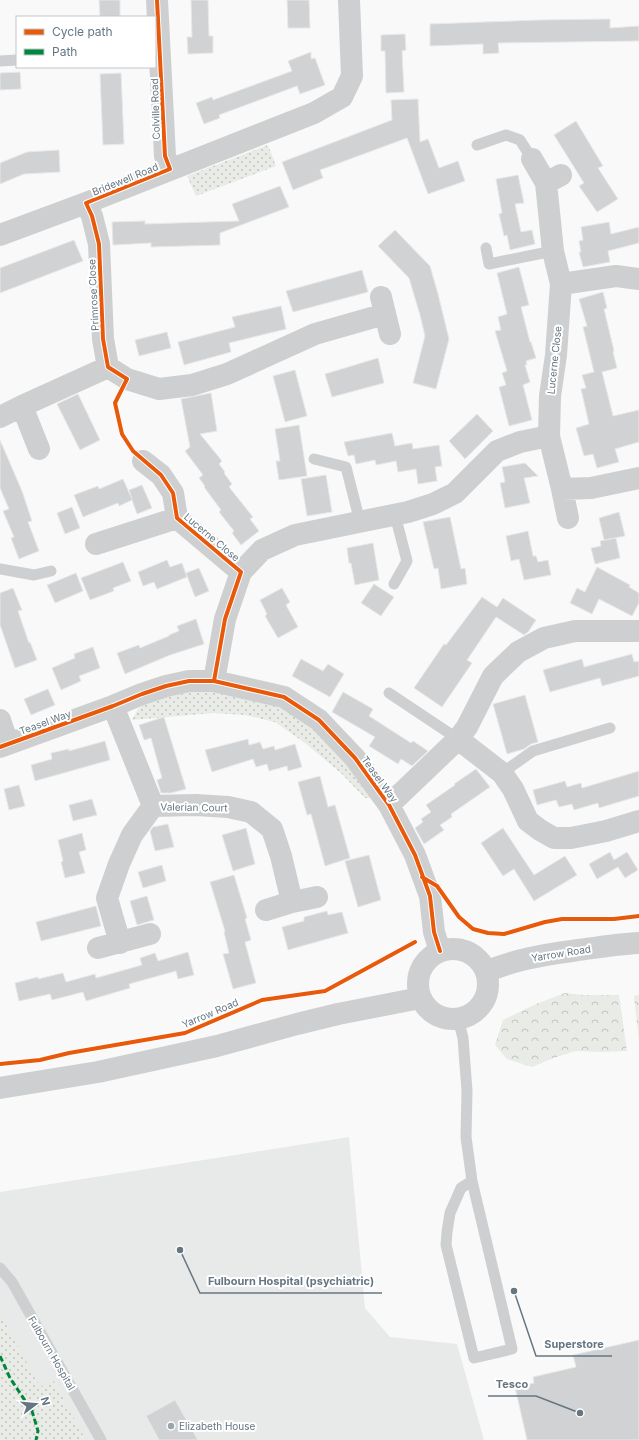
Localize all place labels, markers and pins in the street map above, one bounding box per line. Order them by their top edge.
callout: Fulbourn Hospital (psychiatric) [200,1270,382,1293]
callout: Superstore [536,1333,612,1356]
callout: Tesco [488,1373,536,1396]
place label: Elizabeth House [179,1420,256,1432]
marker: Elizabeth House [166,1421,176,1431]

